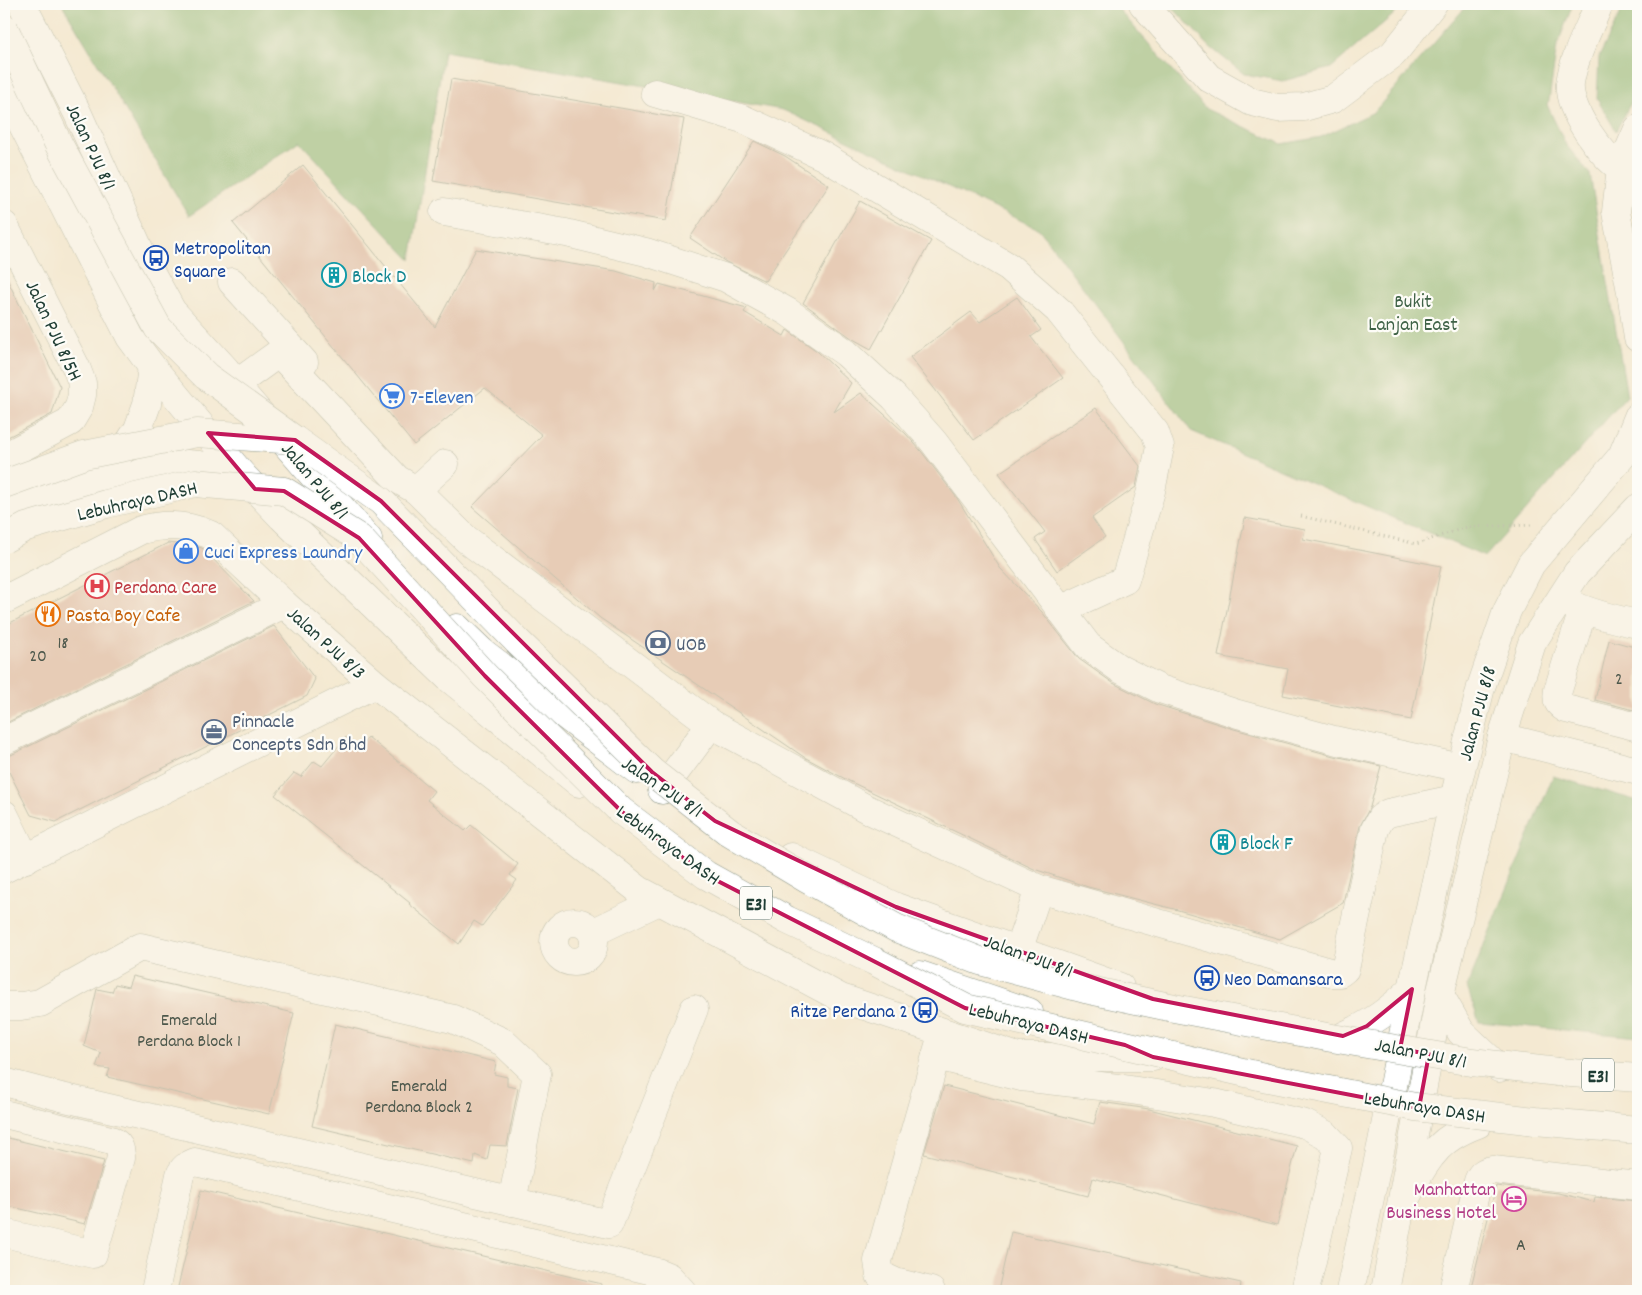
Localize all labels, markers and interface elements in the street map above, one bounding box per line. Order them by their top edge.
street label: Jalan PJU 8/1 [57,99,122,195]
place label: Metropolitan Square [174,236,271,287]
bus stop icon: Metropolitan Square [143,245,169,271]
building icon: Block D [321,262,347,288]
place label: Block D [352,264,406,292]
street label: Jalan PJU 8/5H [17,276,88,386]
park label: Bukit Lanjan East [1368,289,1458,340]
supermarket icon: 7-Eleven [379,383,405,409]
place label: 7-Eleven [410,385,474,413]
street label: Jalan PJU 8/1 [273,437,354,527]
street label: Lebuhraya DASH [75,475,201,530]
shop icon: Cuci Express Laundry [173,538,199,564]
place label: Cuci Express Laundry [204,540,363,568]
hospital icon: Perdana Care [84,573,110,599]
place label: Perdana Care [114,575,217,603]
restaurant icon: Pasta Boy Cafe [35,601,61,627]
street label: Jalan PJU 8/3 [279,601,371,687]
place label: Pasta Boy Cafe [66,603,181,631]
bank icon: UOB [645,630,671,656]
house number: 18 [57,632,69,657]
place label: UOB [676,632,707,660]
house number: 20 [29,645,47,670]
street label: Jalan PJU 8/8 [1453,663,1505,764]
house number: 2 [1615,668,1623,693]
place label: Pinnacle Concepts Sdn Bhd [232,709,367,760]
office icon: Pinnacle Concepts Sdn Bhd [201,719,227,745]
street label: Jalan PJU 8/1 [615,751,708,826]
street label: Lebuhraya DASH [609,799,725,894]
building icon: Block F [1210,829,1236,855]
place label: Block F [1240,831,1293,859]
road number: E31 [740,886,772,920]
street label: Jalan PJU 8/1 [979,929,1077,987]
bus stop icon: Neo Damansara [1194,965,1220,991]
place label: Neo Damansara [1224,967,1343,995]
street label: Lebuhraya DASH [965,996,1091,1053]
bus stop icon: Ritze Perdana 2 [912,997,938,1023]
place label: Ritze Perdana 2 [790,999,908,1027]
house number: Emerald Perdana Block 1 [137,1009,241,1055]
street label: Jalan PJU 8/1 [1372,1032,1469,1078]
road number: E31 [1582,1058,1614,1092]
house number: Emerald Perdana Block 2 [365,1075,473,1121]
street label: Lebuhraya DASH [1362,1086,1487,1132]
place label: Manhattan Business Hotel [1386,1177,1496,1228]
hotel icon: Manhattan Business Hotel [1501,1186,1527,1212]
house number: A [1516,1234,1526,1259]

